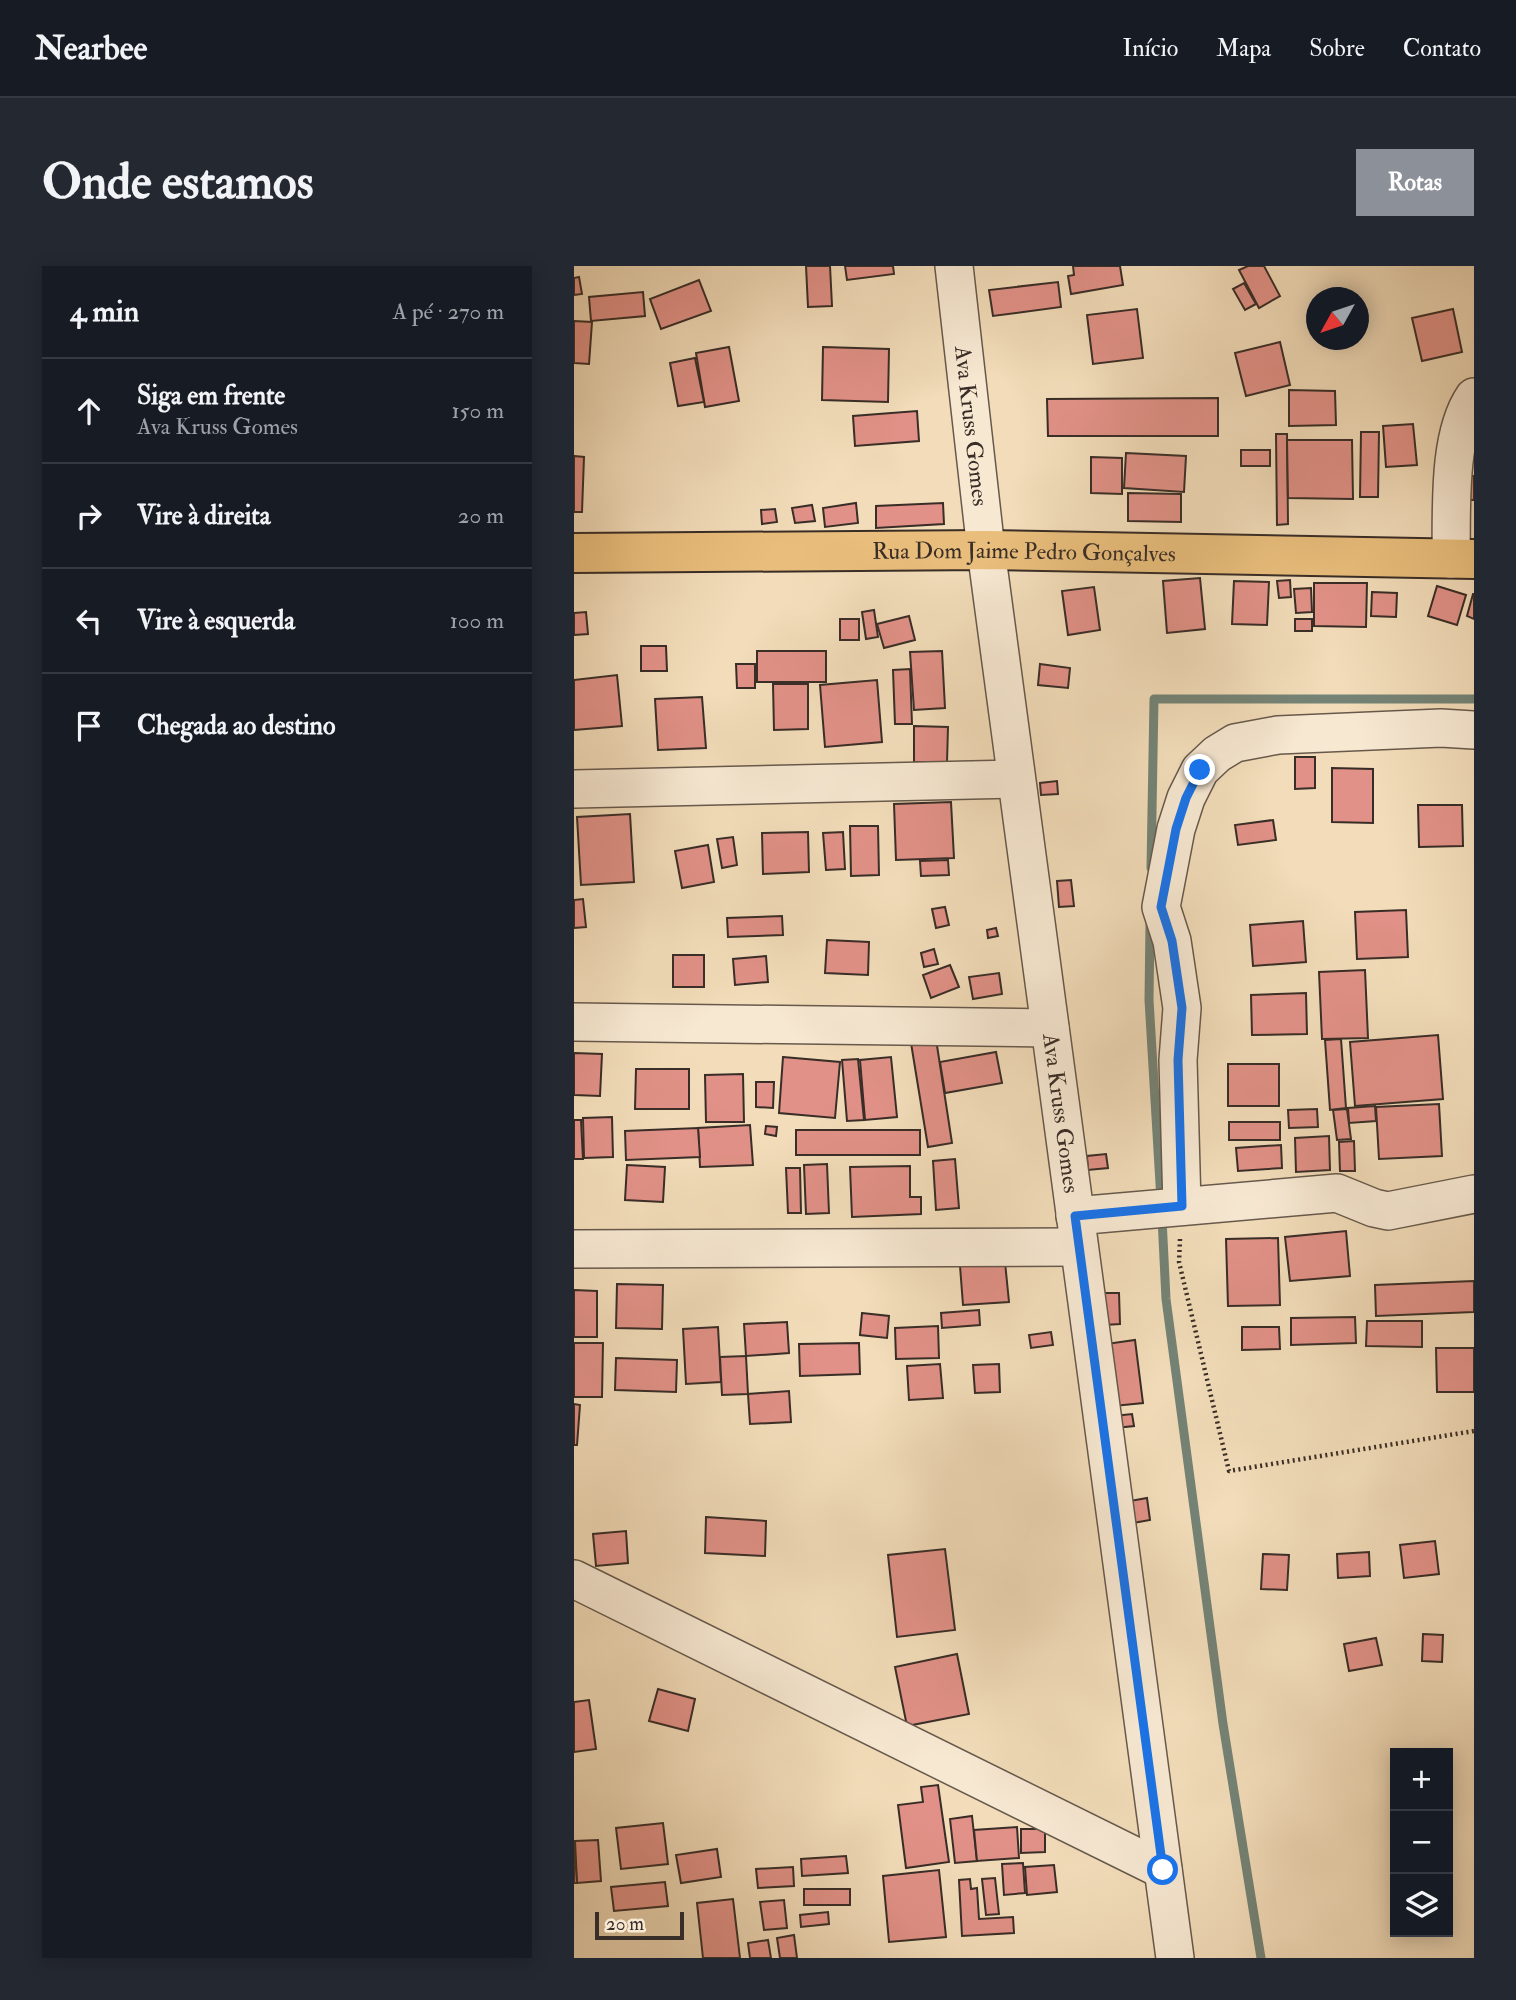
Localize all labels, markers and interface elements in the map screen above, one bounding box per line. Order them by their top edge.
text: Nearbee [35,28,147,69]
text: Início [1122,33,1178,64]
text: Mapa [1216,33,1271,64]
text: Sobre [1309,33,1365,64]
text: Contato [1403,33,1481,64]
button: Rotas [1356,149,1474,216]
text: Onde estamos [42,152,313,213]
north arrow [1306,287,1369,350]
text: 4 min [70,293,139,330]
text: A pé · 270 m [393,297,504,326]
street label: Ava Kruss Gomes [948,343,995,508]
text: Siga em frente [137,380,285,412]
icon: ahead [70,392,108,430]
text: 150 m [451,396,504,425]
text: Ava Kruss Gomes [137,412,298,441]
icon: right [70,497,108,535]
text: Vire à direita [137,500,270,532]
text: 20 m [458,501,504,530]
street label: Rua Dom Jaime Pedro Gonçalves [872,535,1176,568]
icon: left [70,602,108,640]
text: Vire à esquerda [137,605,295,637]
text: 100 m [450,606,504,635]
icon: arrive [70,707,108,745]
text: Chegada ao destino [137,710,335,742]
route end [1184,754,1215,785]
street label: Ava Kruss Gomes [1036,1030,1087,1195]
map controls [1390,1748,1453,1937]
button: + [1390,1748,1453,1811]
button: − [1390,1811,1453,1874]
route start [1147,1854,1178,1885]
button: layers [1390,1874,1453,1937]
scale bar [595,1909,684,1941]
text: 20 m [606,1912,644,1936]

